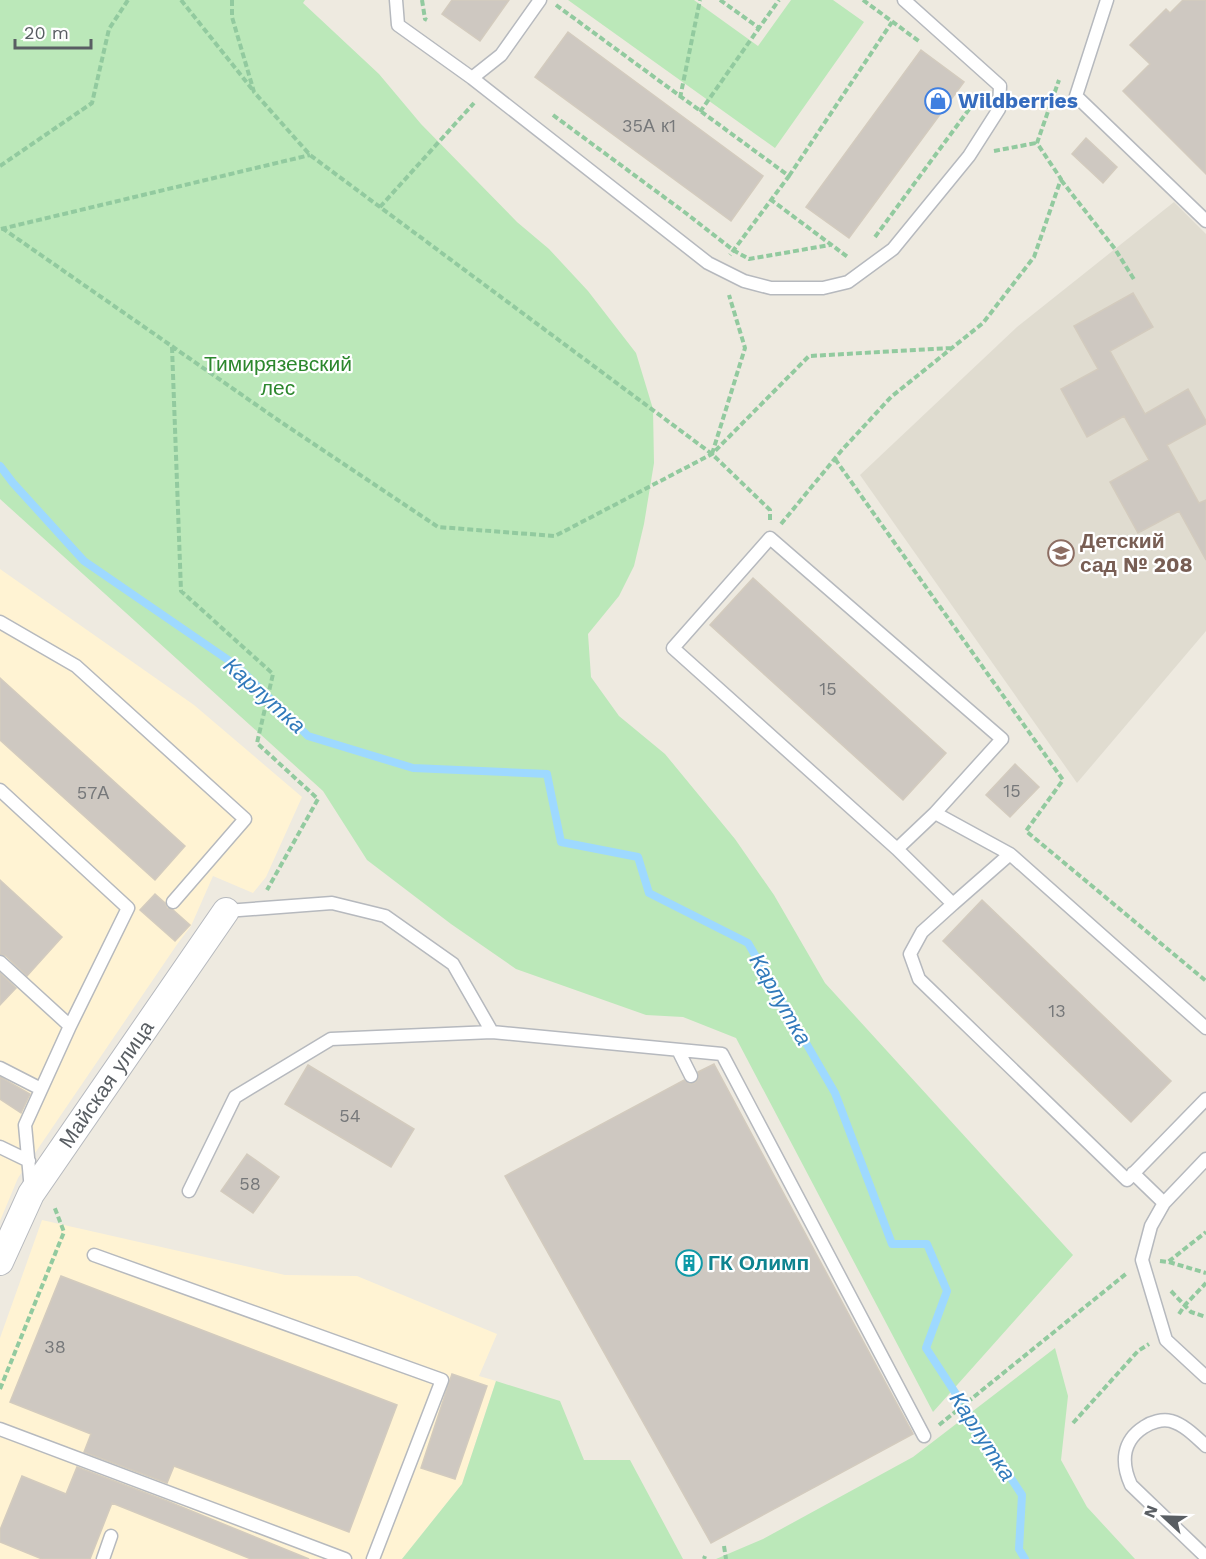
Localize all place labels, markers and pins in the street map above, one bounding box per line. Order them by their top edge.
shop icon: Wildberries [923,86,953,116]
place label: Wildberries [958,88,1078,113]
place label: Детский сад № 208 [1080,528,1193,577]
school or university icon: Детский сад № 208 [1046,538,1076,568]
building icon: ГК Олимп [674,1248,704,1278]
place label: ГК Олимп [708,1250,809,1275]

